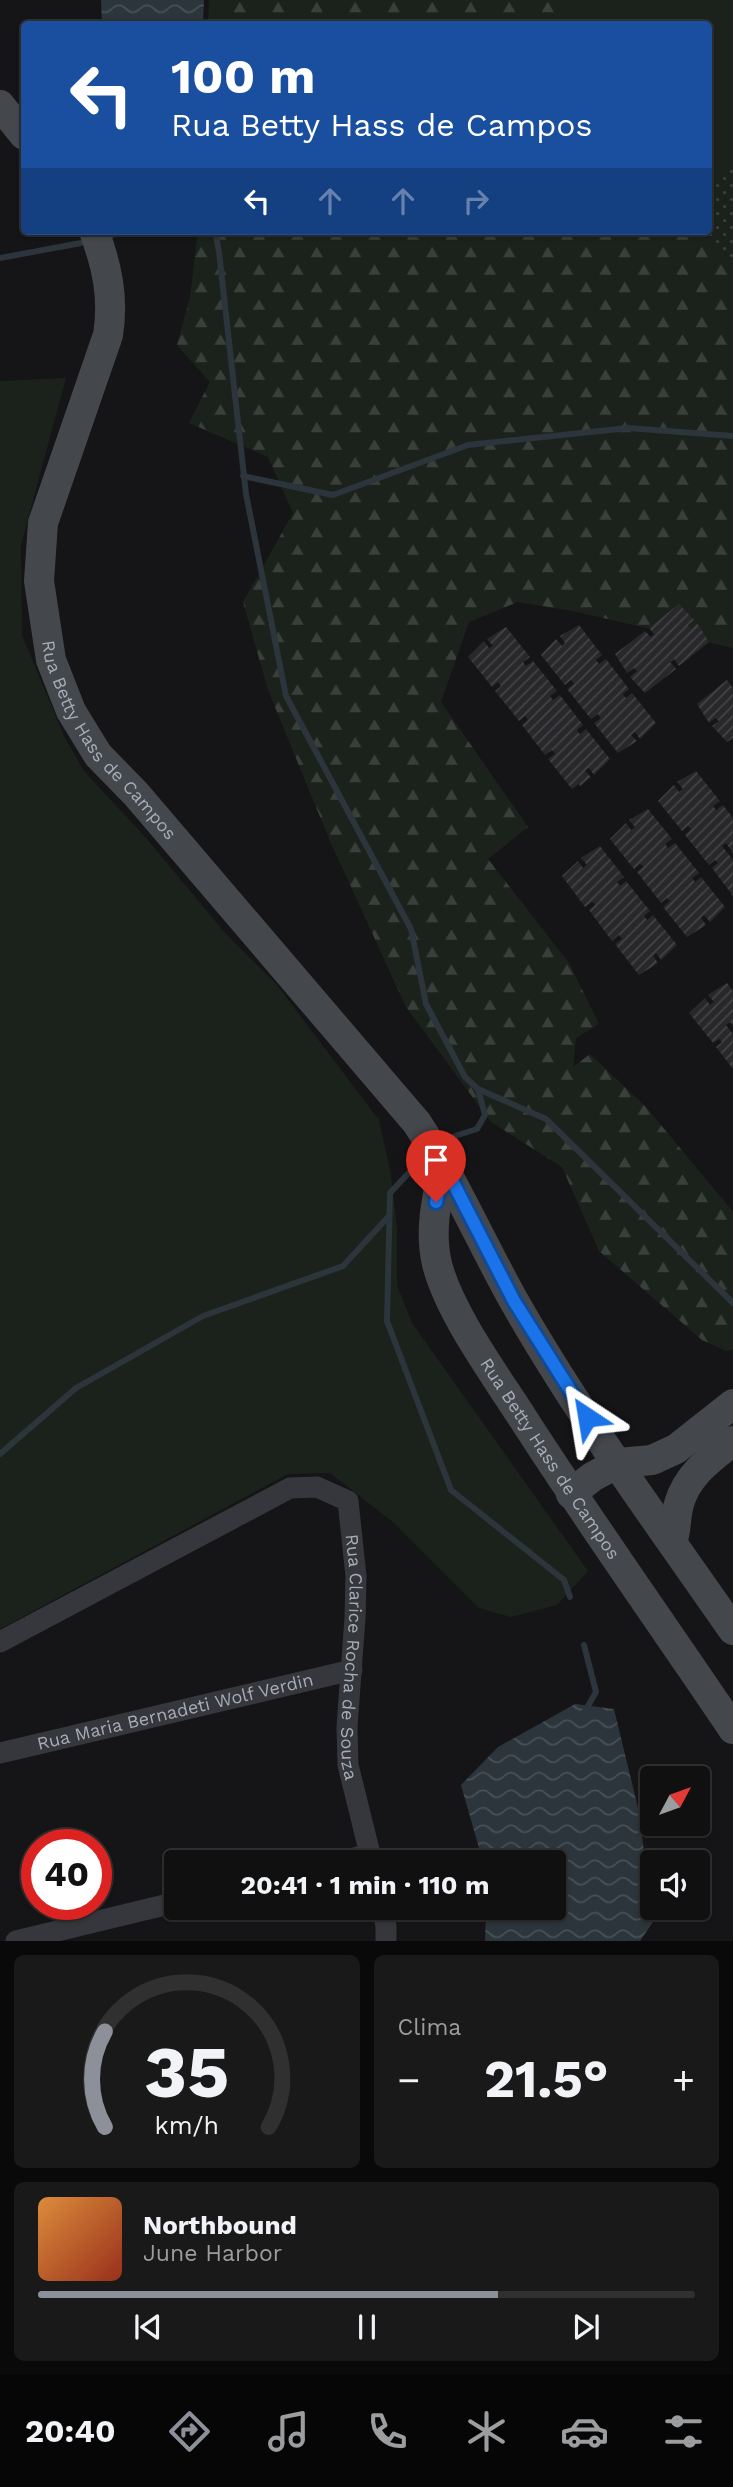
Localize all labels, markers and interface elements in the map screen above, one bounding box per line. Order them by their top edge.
text: 100 m [171,47,315,105]
icon: left [56,49,147,140]
text: Rua Betty Hass de Campos [171,106,592,144]
icon: left [238,182,276,220]
icon: ahead [311,182,349,220]
icon: ahead [384,182,422,220]
icon: right [457,182,495,220]
street label: Rua Betty Hass de Campos [38,639,181,844]
pin [406,1130,466,1202]
icon: arrive [417,1141,455,1179]
street label: Rua Betty Hass de Campos [476,1354,625,1563]
position arrow [550,1380,624,1454]
street label: Rua Clarice Rocha de Souza [337,1533,367,1782]
street label: Rua Maria Bernadeti Wolf Verdin [35,1668,315,1754]
north arrow [640,1766,710,1836]
map controls [640,1766,710,1920]
speed limit sign: 40 [21,1829,112,1920]
button: sound [640,1850,710,1920]
text: 20:41 · 1 min · 110 m [241,1870,489,1900]
text: Clima [398,2014,461,2041]
text: 35 [144,2030,230,2116]
text: 21.5° [484,2049,609,2110]
text: − [398,2058,420,2102]
text: + [672,2058,695,2102]
text: km/h [155,2111,219,2140]
text: Northbound [143,2210,297,2240]
text: June Harbor [143,2240,282,2267]
icon: previous [129,2308,167,2346]
icon: pause [348,2308,386,2346]
icon: next [567,2308,605,2346]
icon: directions [165,2407,214,2456]
icon: music [264,2407,313,2456]
icon: phone [363,2407,412,2456]
icon: climate [462,2407,511,2456]
icon: car [560,2407,609,2456]
icon: filters [659,2407,708,2456]
text: 20:40 [25,2412,116,2450]

